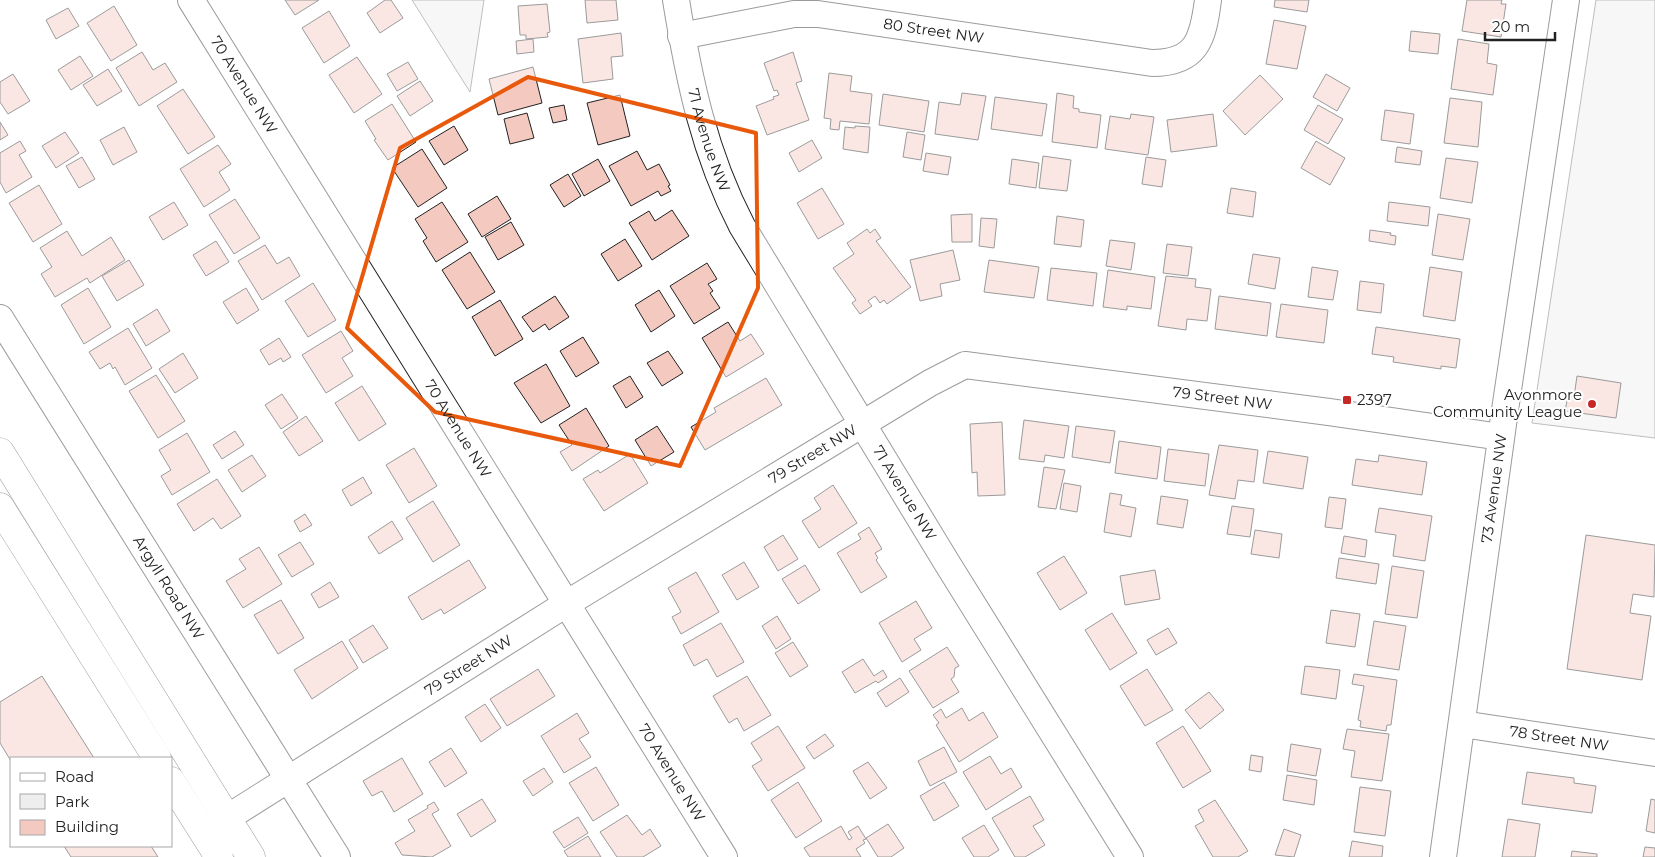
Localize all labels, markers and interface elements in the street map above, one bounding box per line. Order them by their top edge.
scale bar [1485,10,1555,42]
street label: 80 Street NW [882,14,986,47]
text: 20 m [1492,17,1530,36]
street label: 70 Avenue NW [207,32,282,137]
street label: 71 Avenue NW [684,86,735,195]
street label: 70 Avenue NW [421,376,496,481]
street label: 79 Street NW [1172,382,1273,414]
place label: Avonmore Community League [1433,385,1582,421]
place label: 2397 [1357,390,1392,409]
marker: 2397 [1341,394,1353,406]
marker: Avonmore Community League [1586,398,1598,410]
street label: 79 Street NW [765,420,860,488]
street label: 73 Avenue NW [1477,432,1511,544]
street label: 71 Avenue NW [869,442,941,544]
street label: Argyll Road NW [129,532,209,643]
street label: 79 Street NW [421,630,516,700]
street label: 70 Avenue NW [634,720,710,825]
street label: 78 Street NW [1508,721,1610,755]
legend [10,757,172,847]
text: Road [55,767,94,786]
text: Park [55,792,89,811]
text: Building [55,817,119,836]

